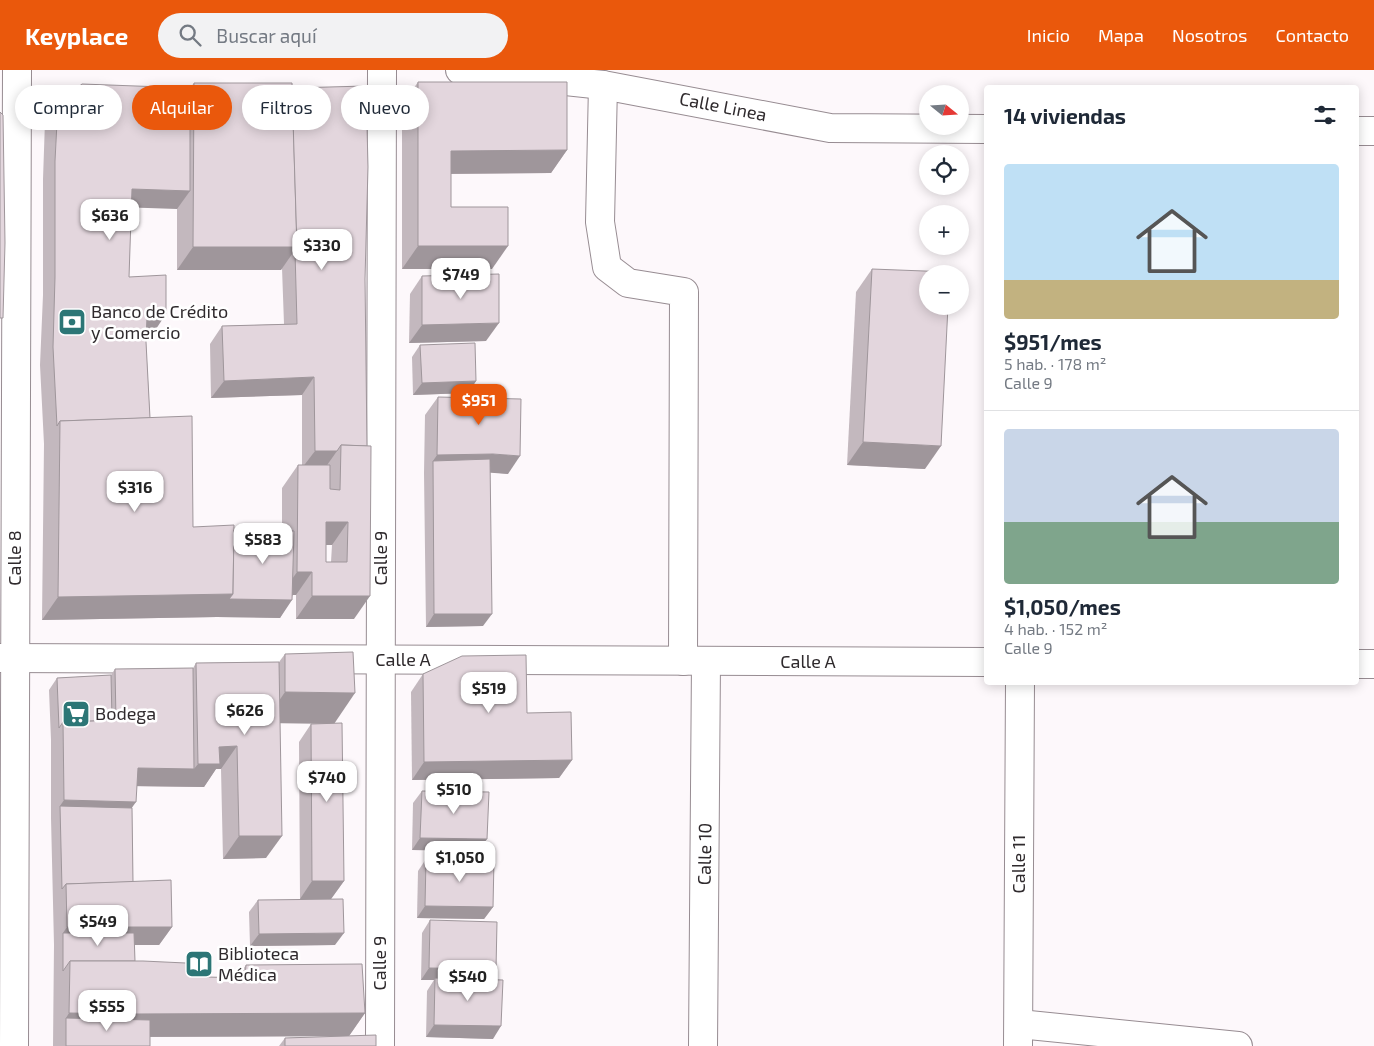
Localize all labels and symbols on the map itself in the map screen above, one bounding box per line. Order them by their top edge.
north arrow [919,85,969,135]
street label: Calle Linea [678,87,769,125]
pin: $636 [80,198,140,241]
pin: $330 [292,228,352,271]
pin: $749 [431,258,491,300]
place label: Banco de Crédito y Comercio [91,300,228,343]
bank icon: Banco de Crédito y Comercio [57,307,87,337]
pin: $951 [449,384,509,426]
pin: $316 [105,470,165,513]
pin: $583 [233,522,293,565]
street label: Calle 8 [3,530,25,586]
street label: Calle 9 [369,531,391,585]
street label: Calle A [375,648,431,670]
street label: Calle A [780,650,836,672]
pin: $519 [459,672,519,714]
pin: $626 [215,694,275,736]
supermarket icon: Bodega [61,699,91,729]
place label: Bodega [95,702,156,724]
pin: $740 [297,760,357,803]
pin: $510 [424,772,484,815]
street label: Calle 10 [692,823,716,885]
street label: Calle 11 [1007,835,1029,893]
pin: $1,050 [419,840,501,883]
pin: $549 [68,904,128,947]
street label: Calle 9 [368,936,390,990]
place label: Biblioteca Médica [218,942,299,985]
library icon: Biblioteca Médica [184,949,214,979]
pin: $540 [438,960,498,1002]
pin: $555 [77,990,137,1032]

